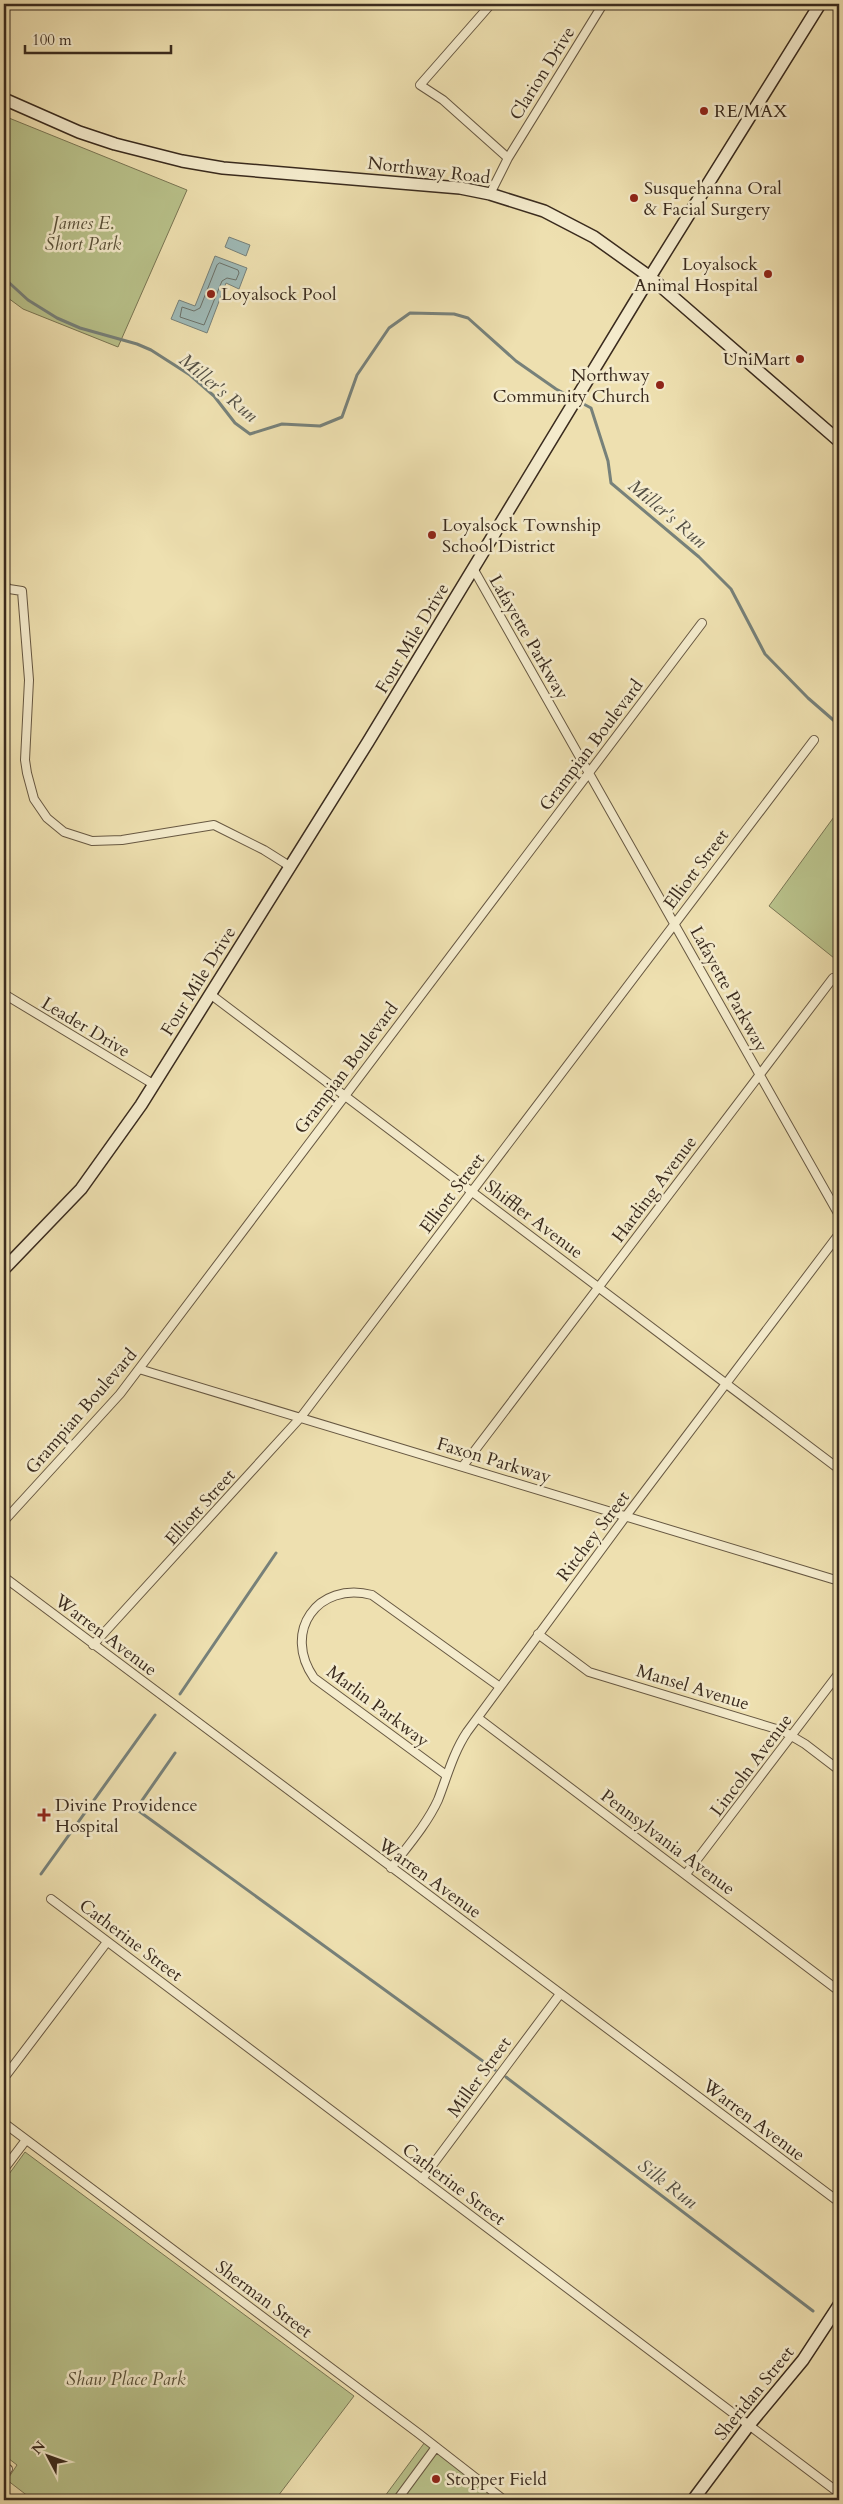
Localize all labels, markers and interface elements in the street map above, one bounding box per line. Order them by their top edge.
scale bar [25,22,171,54]
street label: Clarion Drive [504,22,581,125]
text: 100 m [32,30,72,50]
place label: RE/MAX [714,99,788,124]
marker: RE/MAX [698,105,710,117]
street label: Northway Road [366,151,492,190]
place label: Susquehanna Oral & Facial Surgery [644,176,782,222]
marker: Susquehanna Oral & Facial Surgery [628,192,640,204]
park label: James E. Short Park [45,211,121,257]
place label: Loyalsock Animal Hospital [634,252,758,298]
marker: Loyalsock Animal Hospital [762,268,774,280]
place label: Loyalsock Pool [221,282,337,307]
marker: Loyalsock Pool [205,288,217,300]
water label: Miller's Run [173,347,264,429]
place label: UniMart [723,347,790,372]
marker: UniMart [794,353,806,365]
place label: Northway Community Church [493,363,650,409]
marker: Northway Community Church [654,379,666,391]
water label: Miller's Run [622,473,713,555]
place label: Loyalsock Township School District [442,513,601,559]
marker: Loyalsock Township School District [426,529,438,541]
street label: Lafayette Parkway [483,570,575,705]
street label: Four Mile Drive [370,579,455,698]
street label: Grampian Boulevard [534,674,649,816]
street label: Elliott Street [658,824,735,915]
street label: Four Mile Drive [155,922,242,1041]
street label: Lafayette Parkway [684,922,774,1057]
street label: Leader Drive [37,991,135,1064]
street label: Grampian Boulevard [289,997,404,1139]
street label: Harding Avenue [606,1131,703,1248]
street label: Elliott Street [414,1148,491,1239]
street label: Shiffler Avenue [479,1174,588,1265]
street label: Grampian Boulevard [20,1343,143,1480]
street label: Faxon Parkway [434,1431,554,1490]
street label: Elliott Street [159,1464,242,1551]
street label: Ritchey Street [551,1486,636,1587]
street label: Warren Avenue [48,1588,162,1682]
street label: Mansel Avenue [633,1658,752,1717]
street label: Marlin Parkway [321,1660,434,1753]
street label: Lincoln Avenue [705,1709,798,1822]
street label: Pennsylvania Avenue [595,1784,740,1901]
place label: Divine Providence Hospital [55,1793,198,1839]
marker: Divine Providence Hospital [37,1808,51,1822]
street label: Warren Avenue [372,1832,487,1924]
street label: Catherine Street [74,1893,188,1988]
street label: Miller Street [442,2032,517,2123]
street label: Warren Avenue [696,2073,810,2167]
street label: Catherine Street [397,2137,511,2232]
water label: Silk Run [632,2153,703,2215]
street label: Sherman Street [210,2255,317,2344]
street label: Sheridan Street [709,2341,800,2446]
park label: Shaw Place Park [66,2367,186,2392]
north arrow [22,2432,72,2482]
text: N [27,2437,50,2459]
place label: Stopper Field [446,2467,547,2492]
marker: Stopper Field [430,2473,442,2485]

